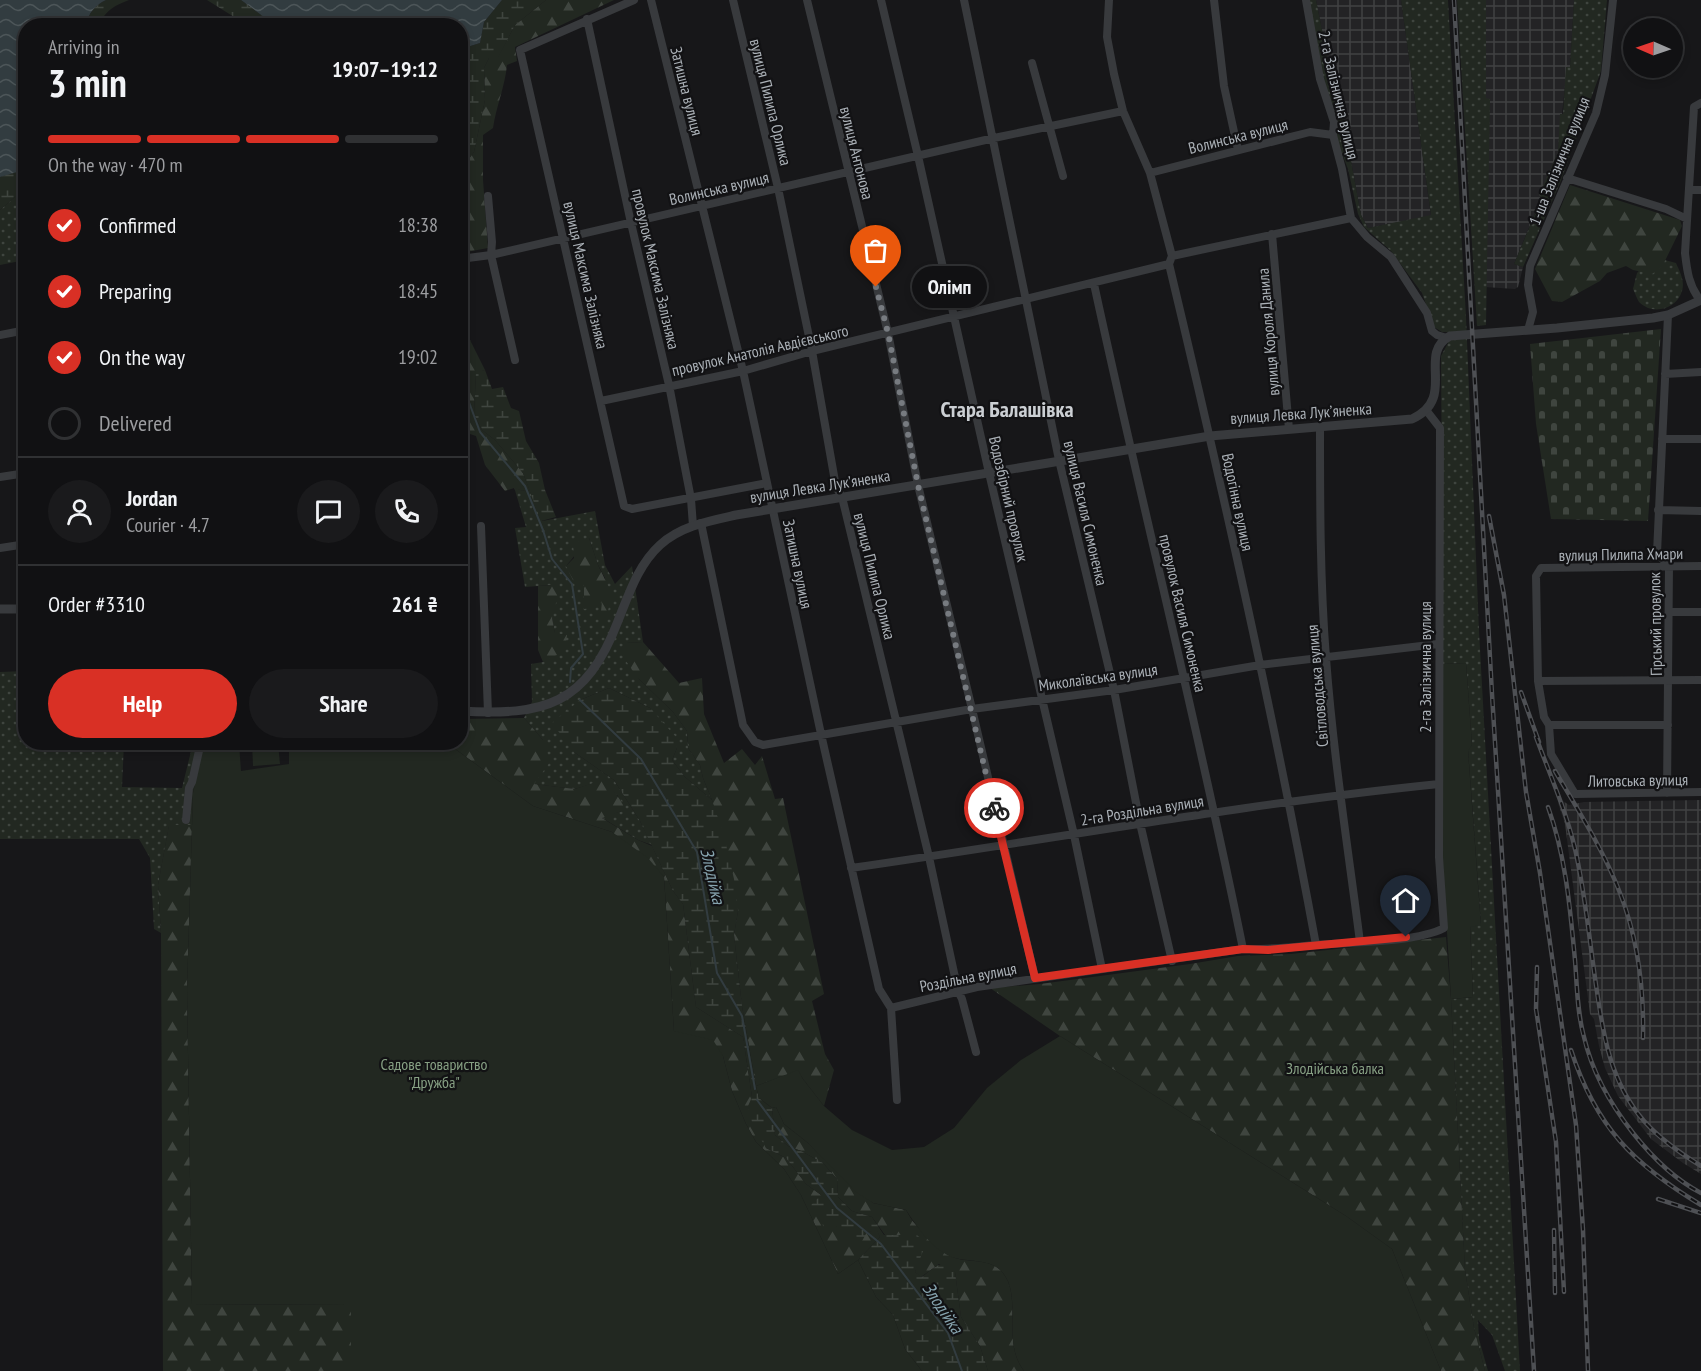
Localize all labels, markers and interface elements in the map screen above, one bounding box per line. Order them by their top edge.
north arrow [1623,18,1683,78]
map controls [1623,18,1683,78]
street label: 2-га Залізнична вулиця [1314,29,1364,161]
text: Arriving in [48,34,120,60]
street label: вулиця Пилипа Орлика [746,37,796,167]
street label: Затишна вулиця [666,45,708,137]
text: 19:07–19:12 [332,55,438,83]
text: 3 min [48,57,127,108]
street label: 1-ша Залізнична вулиця [1524,94,1594,228]
street label: вулиця Антонова [836,104,878,202]
street label: Волинська вулиця [1186,114,1290,158]
text: On the way · 470 m [48,152,183,178]
street label: Волинська вулиця [667,167,771,209]
street label: провулок Максима Залізняка [628,187,684,351]
street label: вулиця Максима Залізняка [559,199,613,351]
icon: check [48,209,81,242]
text: Confirmed [99,211,176,239]
text: 18:38 [398,212,438,238]
pin [850,225,901,287]
icon: bag [859,234,892,267]
callout: Олімп [912,266,987,308]
street label: вулиця Короля Данила [1252,267,1284,397]
text: Олімп [928,274,971,300]
icon: check [48,275,81,308]
text: Preparing [99,277,172,305]
text: 18:45 [398,278,438,304]
street label: провулок Анатолія Авдієвського [670,320,850,380]
icon: check [48,341,81,374]
text: On the way [99,343,185,371]
text: 19:02 [398,344,438,370]
district label: Стара Балашівка [940,395,1074,423]
street label: вулиця Левка Лукʼяненка [1230,398,1372,428]
text: Delivered [99,409,172,437]
street label: Водозбірний провулок [985,434,1033,565]
street label: вулиця Василя Симоненка [1060,439,1112,587]
street label: Водогінна вулиця [1218,451,1258,553]
street label: вулиця Левка Лукʼяненка [748,465,892,507]
button: person [48,480,111,543]
button: chat [297,480,360,543]
button: phone [375,480,438,543]
text: Jordan [126,484,177,512]
street label: вулиця Пилипа Орлика [850,511,900,641]
text: Courier · 4.7 [126,512,210,538]
street label: Затишна вулиця [779,518,817,610]
street label: провулок Василя Симоненка [1155,532,1211,694]
street label: вулиця Пилипа Хмари [1559,543,1683,565]
street label: Гірський провулок [1644,571,1666,676]
text: Order #3310 [48,590,145,618]
text: 261 ₴ [391,590,438,618]
street label: 2-га Залізнична вулиця [1415,601,1435,733]
street label: Світловодська вулиця [1302,624,1332,748]
street label: Миколаївська вулиця [1037,659,1159,695]
button: Help [48,669,237,738]
button: Share [249,669,438,738]
street label: Литовська вулиця [1587,769,1688,791]
courier [964,778,1024,838]
street label: 2-га Роздільна вулиця [1079,790,1205,830]
icon: bike [978,792,1011,825]
water label: Злодійка [695,846,731,907]
pin [1380,875,1431,937]
icon: home [1389,884,1422,917]
street label: Роздільна вулиця [918,958,1018,996]
park label: Садове товариство "Дружба" [381,1054,487,1092]
park label: Злодійська балка [1286,1058,1384,1078]
water label: Злодійка [918,1278,969,1339]

